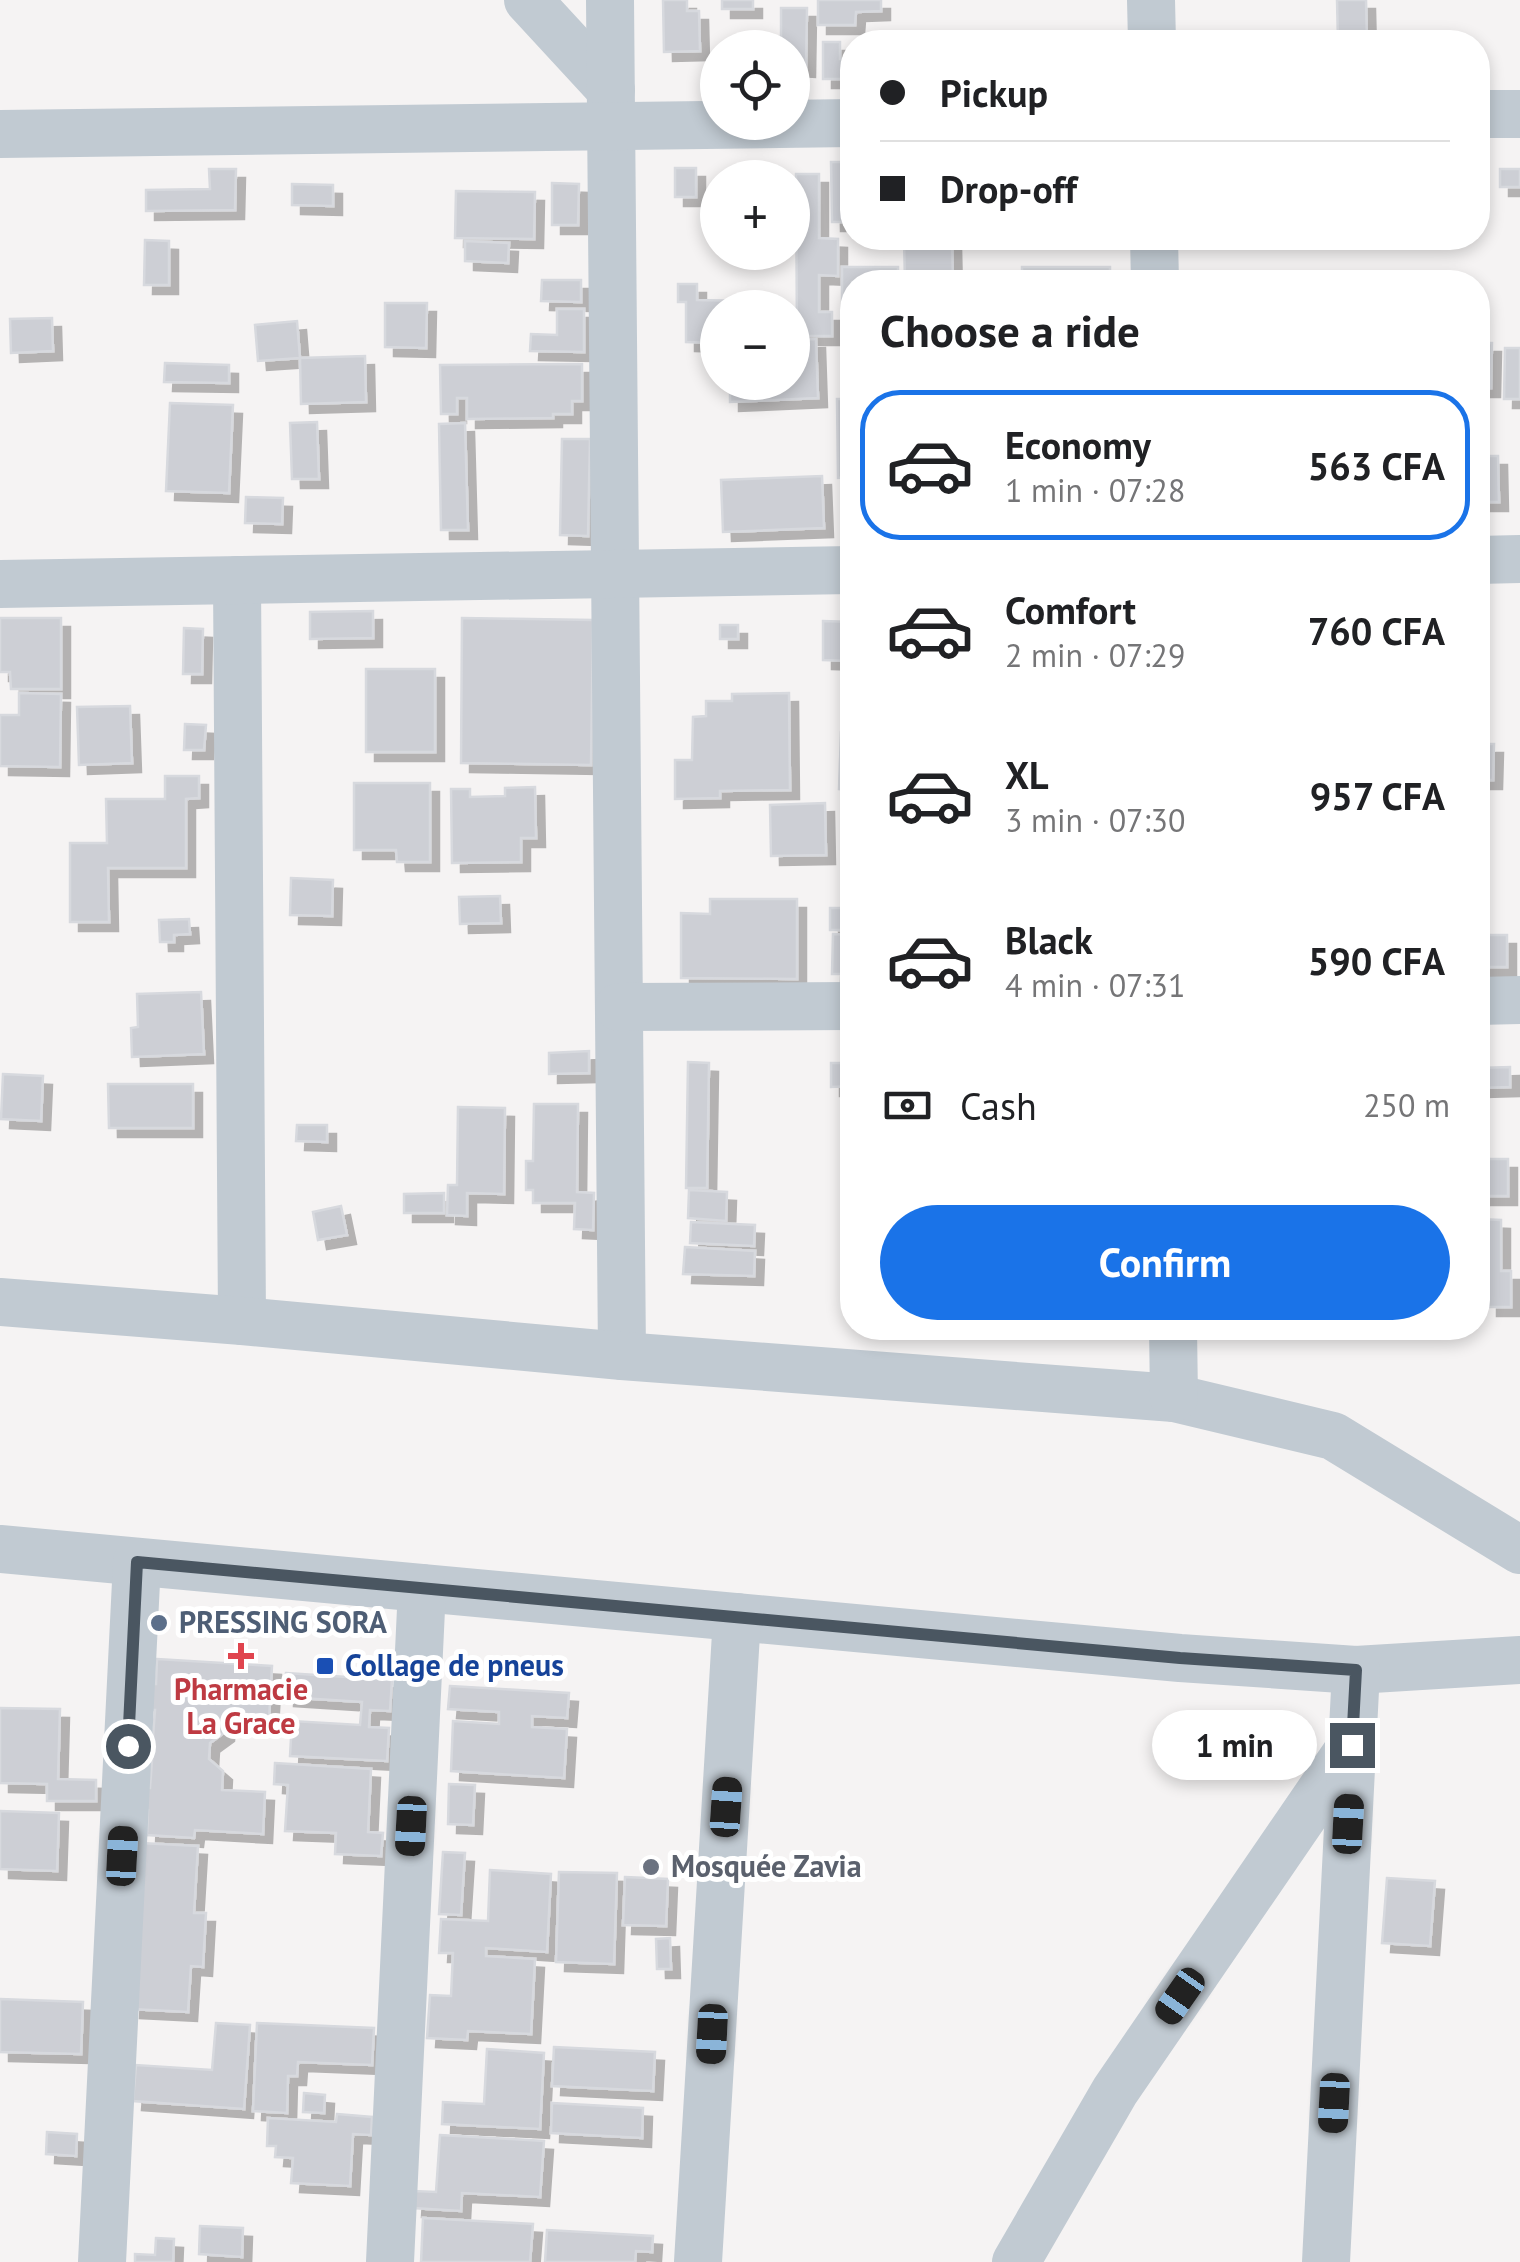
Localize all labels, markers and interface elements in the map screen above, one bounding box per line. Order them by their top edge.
map controls [700,30,810,400]
button: locate [700,30,810,140]
text: Pickup [940,68,1048,117]
button: + [700,160,810,270]
text: Drop-off [940,164,1077,213]
button: − [700,290,810,400]
text: Choose a ride [880,301,1140,359]
icon: car [885,420,975,510]
text: Economy [1005,420,1151,469]
text: 563 CFA [1308,441,1445,490]
text: 1 min · 07:28 [1005,469,1185,511]
icon: car [885,585,975,675]
text: Comfort [1005,585,1136,634]
text: 760 CFA [1308,606,1445,655]
text: 2 min · 07:29 [1005,634,1185,676]
icon: car [885,750,975,840]
text: XL [1005,750,1049,799]
text: 957 CFA [1310,771,1445,820]
text: 3 min · 07:30 [1005,799,1185,841]
icon: car [885,915,975,1005]
text: Black [1005,915,1093,964]
text: 590 CFA [1308,936,1445,985]
text: 4 min · 07:31 [1005,964,1185,1006]
icon: cash [880,1078,935,1133]
text: Cash [960,1081,1037,1130]
text: 250 m [1363,1084,1450,1126]
button: Confirm [880,1205,1450,1320]
place label: PRESSING SORA [179,1602,388,1641]
marker: PRESSING SORA [148,1612,170,1634]
marker: Pharmacie La Grace [230,1645,252,1667]
place label: Collage de pneus [345,1645,564,1684]
marker: Collage de pneus [314,1655,336,1677]
place label: Pharmacie La Grace [174,1669,308,1742]
callout: 1 min [1152,1710,1317,1780]
route end [1330,1723,1375,1768]
route start [106,1724,151,1769]
text: 1 min [1195,1724,1274,1766]
car [709,1776,743,1838]
car [1331,1793,1365,1855]
car [394,1795,428,1857]
car [105,1825,139,1887]
place label: Mosquée Zavia [671,1846,862,1885]
marker: Mosquée Zavia [640,1856,662,1878]
car [1151,1963,1209,2029]
car [695,2003,729,2065]
car [1317,2072,1351,2134]

